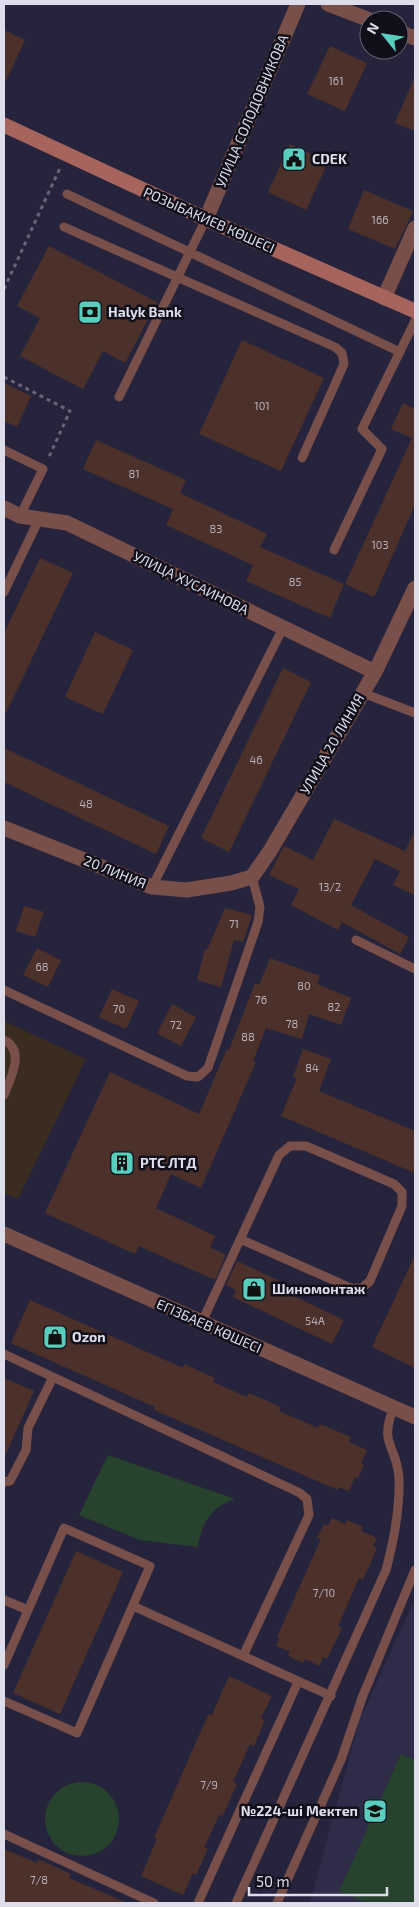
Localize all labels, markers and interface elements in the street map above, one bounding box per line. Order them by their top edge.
north arrow [359,10,409,60]
text: N [362,20,382,37]
street label: УЛИЦА СОЛОДОВНИКОВА [212,31,292,190]
house number: 161 [328,74,344,87]
public building icon: CDEK [281,146,307,172]
place label: CDEK [312,150,347,167]
street label: РОЗЫБАКИЕВ КӨШЕСІ [141,183,277,256]
house number: 166 [372,213,388,226]
bank icon: Halyk Bank [77,299,103,325]
place label: Halyk Bank [108,303,182,320]
house number: 101 [254,399,270,412]
house number: 81 [128,467,140,480]
house number: 83 [210,522,222,535]
house number: 103 [371,538,389,551]
street label: УЛИЦА ХУСАИНОВА [131,547,252,618]
house number: 85 [289,575,301,588]
street label: УЛИЦА 20 ЛИНИЯ [296,690,367,797]
house number: 46 [249,753,263,766]
house number: 48 [79,797,93,810]
street label: 20 ЛИНИЯ [81,851,149,892]
house number: 13/2 [319,880,341,893]
house number: 71 [229,917,239,930]
house number: 68 [36,960,48,973]
house number: 80 [297,979,311,992]
house number: 76 [255,993,267,1006]
house number: 82 [328,1000,340,1013]
house number: 70 [113,1002,125,1015]
house number: 78 [286,1017,298,1030]
house number: 72 [170,1018,182,1031]
house number: 88 [241,1030,255,1043]
house number: 84 [305,1061,319,1074]
building icon: РТС ЛТД [109,1150,135,1176]
place label: РТС ЛТД [140,1154,197,1171]
shop icon: Шиномонтаж [241,1276,267,1302]
place label: Шиномонтаж [272,1280,366,1297]
street label: ЕГІЗБАЕВ КӨШЕСІ [154,1295,264,1356]
house number: 54А [305,1314,325,1327]
shop icon: Ozon [42,1324,68,1350]
place label: Ozon [72,1328,106,1345]
house number: 7/10 [313,1586,335,1599]
house number: 7/9 [200,1778,218,1791]
school or university icon: №224-ші Мектеп [362,1798,388,1824]
place label: №224-ші Мектеп [241,1802,358,1819]
scale bar [249,1864,386,1896]
text: 50 m [256,1872,290,1890]
house number: 7/8 [30,1873,48,1886]

